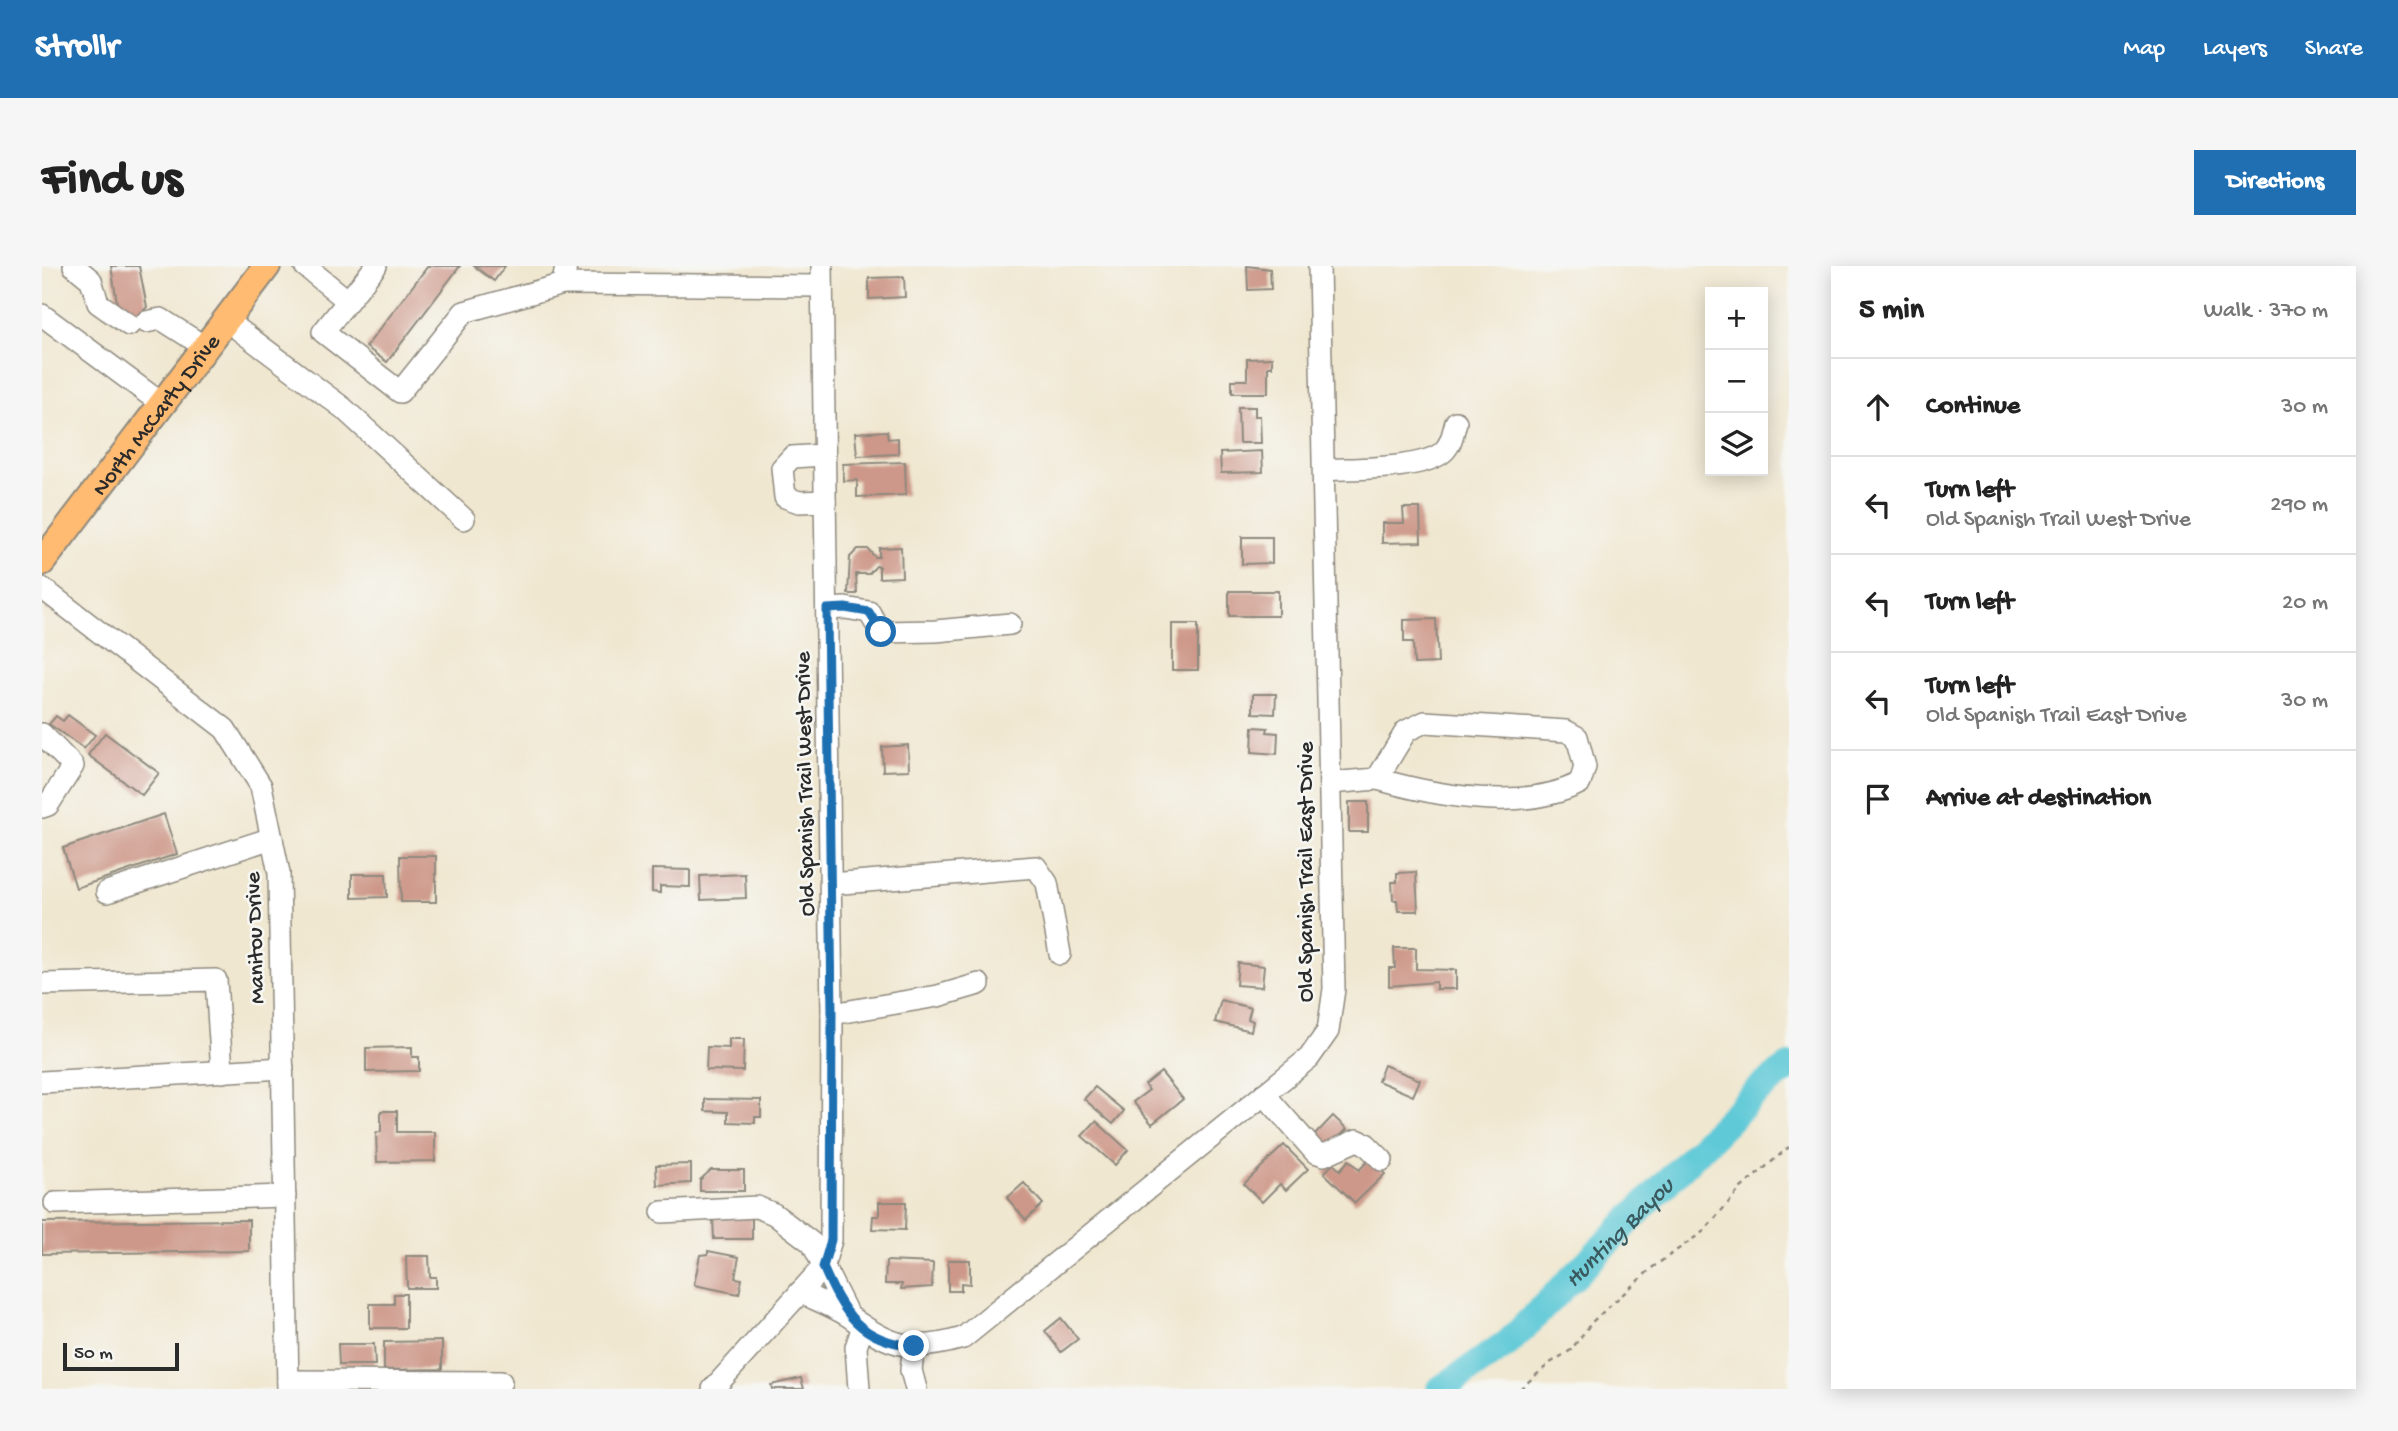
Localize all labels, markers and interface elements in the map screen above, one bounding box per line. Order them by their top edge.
text: Strollr [35,30,119,68]
text: Map [2123,35,2165,64]
text: Layers [2203,35,2267,64]
text: Share [2305,35,2363,64]
button: Directions [2194,150,2356,215]
text: Find us [42,153,182,211]
map controls [1705,287,1768,476]
button: + [1705,287,1768,350]
text: 5 min [1859,294,1924,329]
text: Walk · 370 m [2204,298,2328,325]
street label: North McCarty Drive [87,329,228,502]
button: − [1705,350,1768,413]
icon: ahead [1859,388,1897,426]
text: Continue [1926,392,2020,423]
text: 30 m [2281,394,2328,421]
button: layers [1705,413,1768,476]
text: Turn left [1926,476,2014,507]
icon: left [1859,486,1897,524]
text: 290 m [2270,492,2328,519]
text: Old Spanish Trail West Drive [1926,507,2191,534]
icon: left [1859,584,1897,622]
text: Turn left [1926,588,2014,619]
text: 20 m [2282,590,2328,617]
route start [865,616,896,647]
street label: Old Spanish Trail West Drive [791,650,822,917]
text: Turn left [1926,672,2014,703]
icon: left [1859,682,1897,720]
text: 30 m [2281,688,2328,715]
text: Old Spanish Trail East Drive [1926,703,2187,730]
street label: Old Spanish Trail East Drive [1294,741,1321,1002]
icon: arrive [1859,780,1897,818]
text: Arrive at destination [1926,784,2151,815]
street label: Manitou Drive [241,870,272,1004]
water label: Hunting Bayou [1560,1172,1683,1295]
route end [898,1330,929,1361]
scale bar [63,1340,178,1372]
text: 50 m [74,1343,113,1366]

